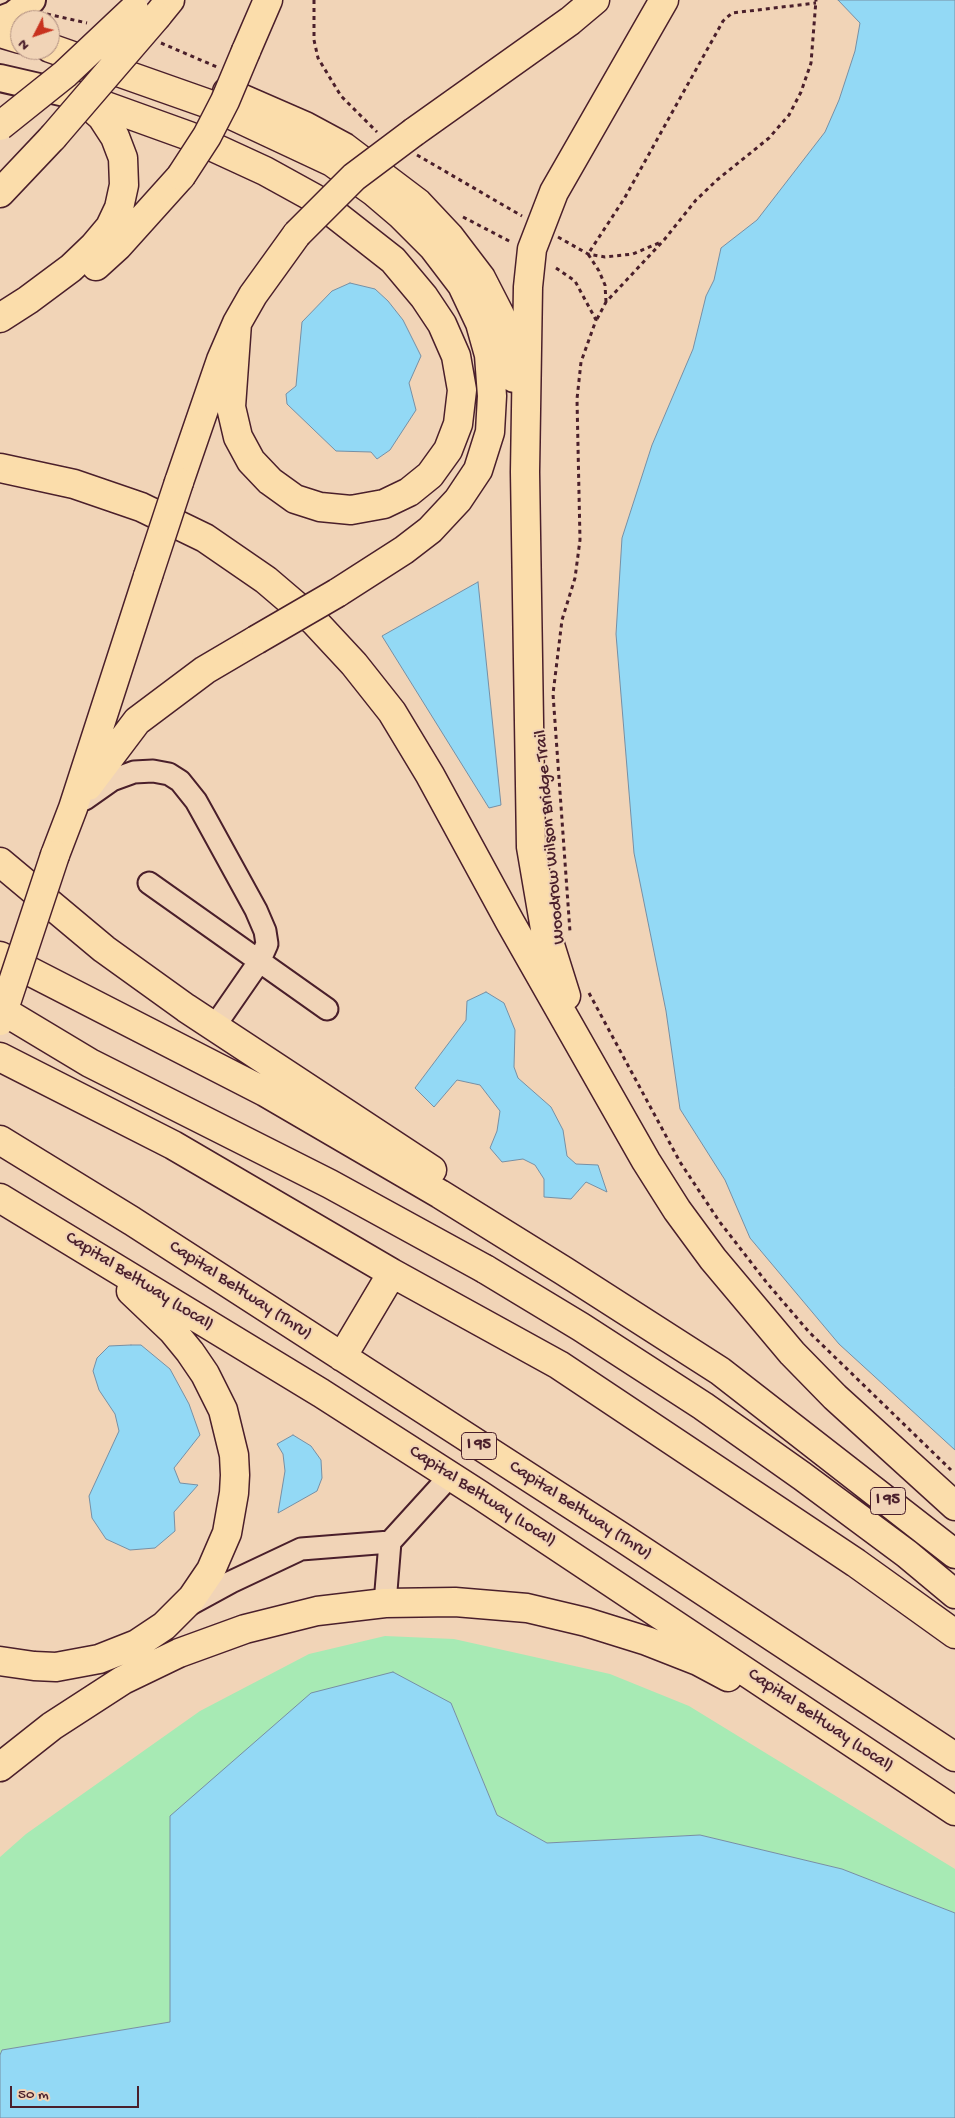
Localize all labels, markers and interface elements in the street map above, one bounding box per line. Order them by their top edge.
north arrow [10,10,60,60]
text: N [15,35,33,54]
street label: Woodrow Wilson Bridge Trail [531,729,571,945]
street label: Capital Beltway (Local) [61,1227,217,1337]
street label: Capital Beltway (Thru) [164,1237,316,1345]
road number: I 95 [462,1432,496,1460]
street label: Capital Beltway (Local) [404,1441,560,1553]
street label: Capital Beltway (Thru) [504,1457,656,1565]
road number: I 95 [870,1488,906,1514]
street label: Capital Beltway (Local) [743,1664,897,1778]
scale bar [12,2076,141,2108]
text: 50 m [18,2086,49,2104]

